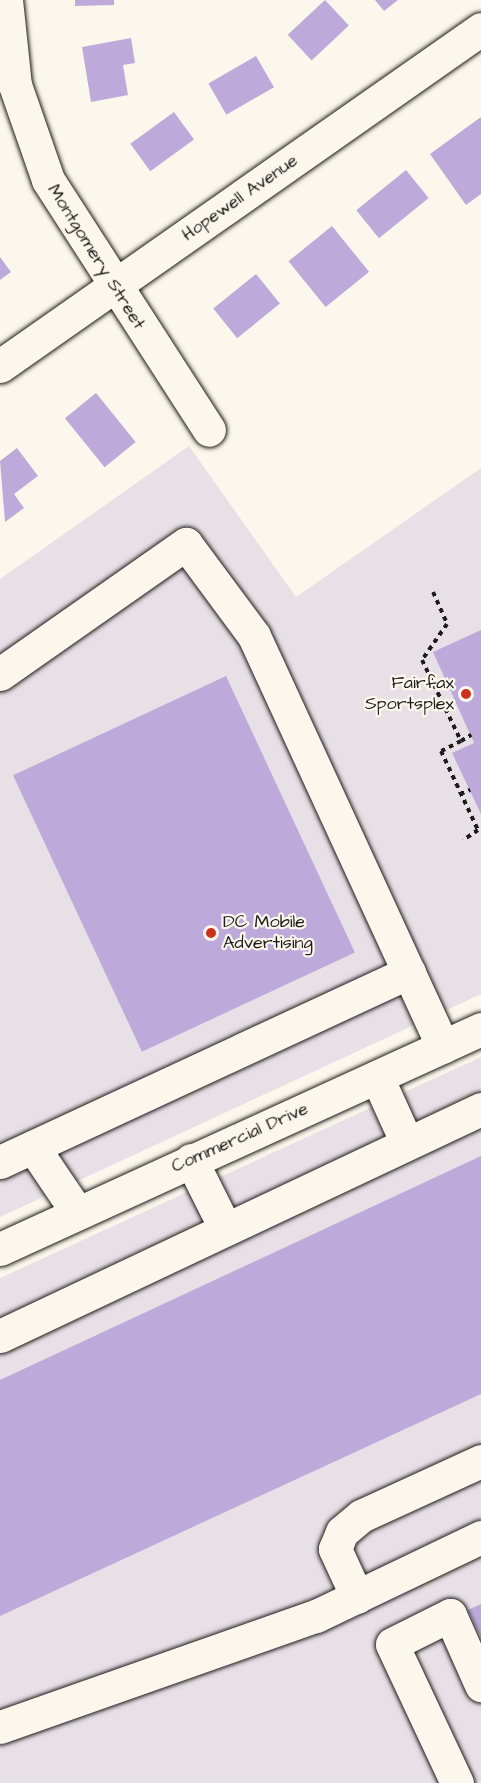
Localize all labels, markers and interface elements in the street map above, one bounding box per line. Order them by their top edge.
street label: Hopewell Avenue [178,150,302,246]
street label: Montgomery Street [43,180,149,334]
place label: Fairfax Sportsplex [365,673,454,716]
marker: Fairfax Sportsplex [459,687,473,701]
place label: DC Mobile Advertising [223,912,313,954]
marker: DC Mobile Advertising [204,926,218,940]
street label: Commercial Drive [168,1098,312,1178]

